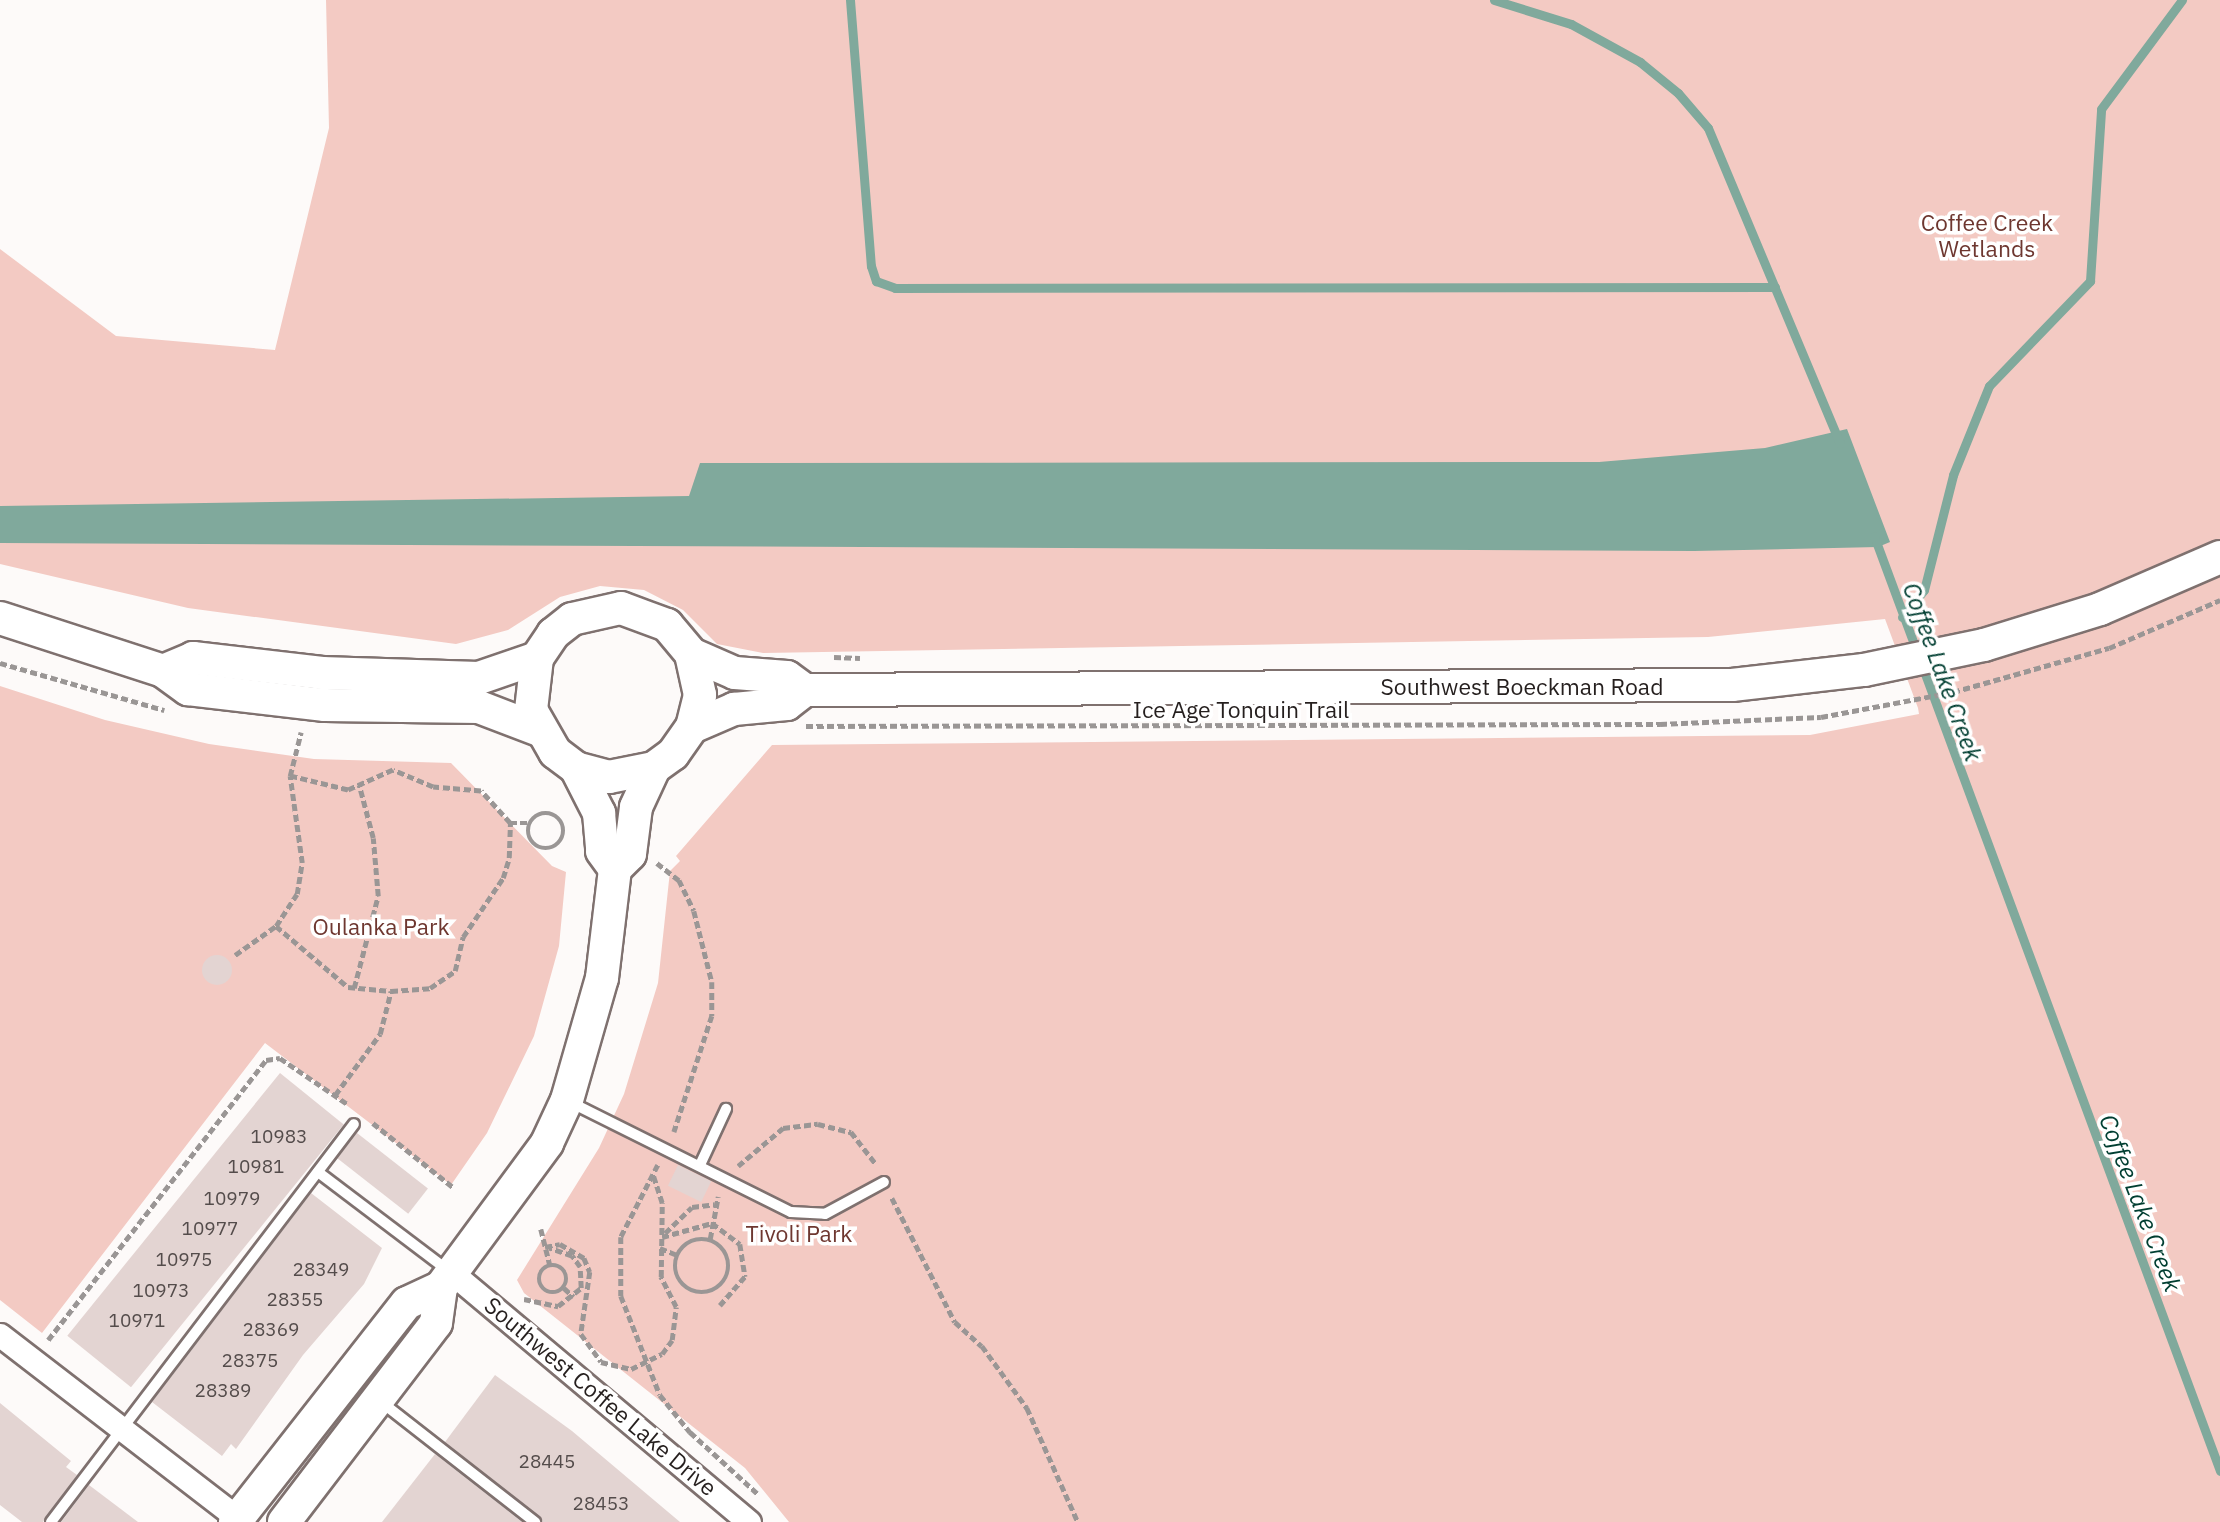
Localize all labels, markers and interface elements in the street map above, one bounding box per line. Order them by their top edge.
park label: Coffee Creek Wetlands [1921,208,2053,262]
water label: Coffee Lake Creek [1896,579,1988,765]
street label: Southwest Boeckman Road [1381,672,1663,700]
street label: Ice Age Tonquin Trail [1133,695,1349,723]
park label: Oulanka Park [312,912,450,940]
water label: Coffee Lake Creek [2093,1110,2187,1296]
house number: 10983 [251,1126,307,1148]
house number: 10981 [228,1156,284,1178]
house number: 10979 [204,1188,260,1210]
house number: 10977 [182,1218,238,1240]
park label: Tivoli Park [746,1219,852,1247]
house number: 10975 [156,1249,212,1271]
house number: 28349 [293,1259,349,1281]
house number: 10973 [133,1280,189,1302]
house number: 28355 [267,1289,323,1311]
street label: Southwest Coffee Lake Drive [479,1291,723,1501]
house number: 10971 [109,1310,165,1332]
house number: 28369 [243,1319,299,1341]
house number: 28375 [222,1350,278,1372]
house number: 28389 [195,1380,251,1402]
house number: 28445 [519,1451,575,1473]
house number: 28453 [573,1493,629,1515]

